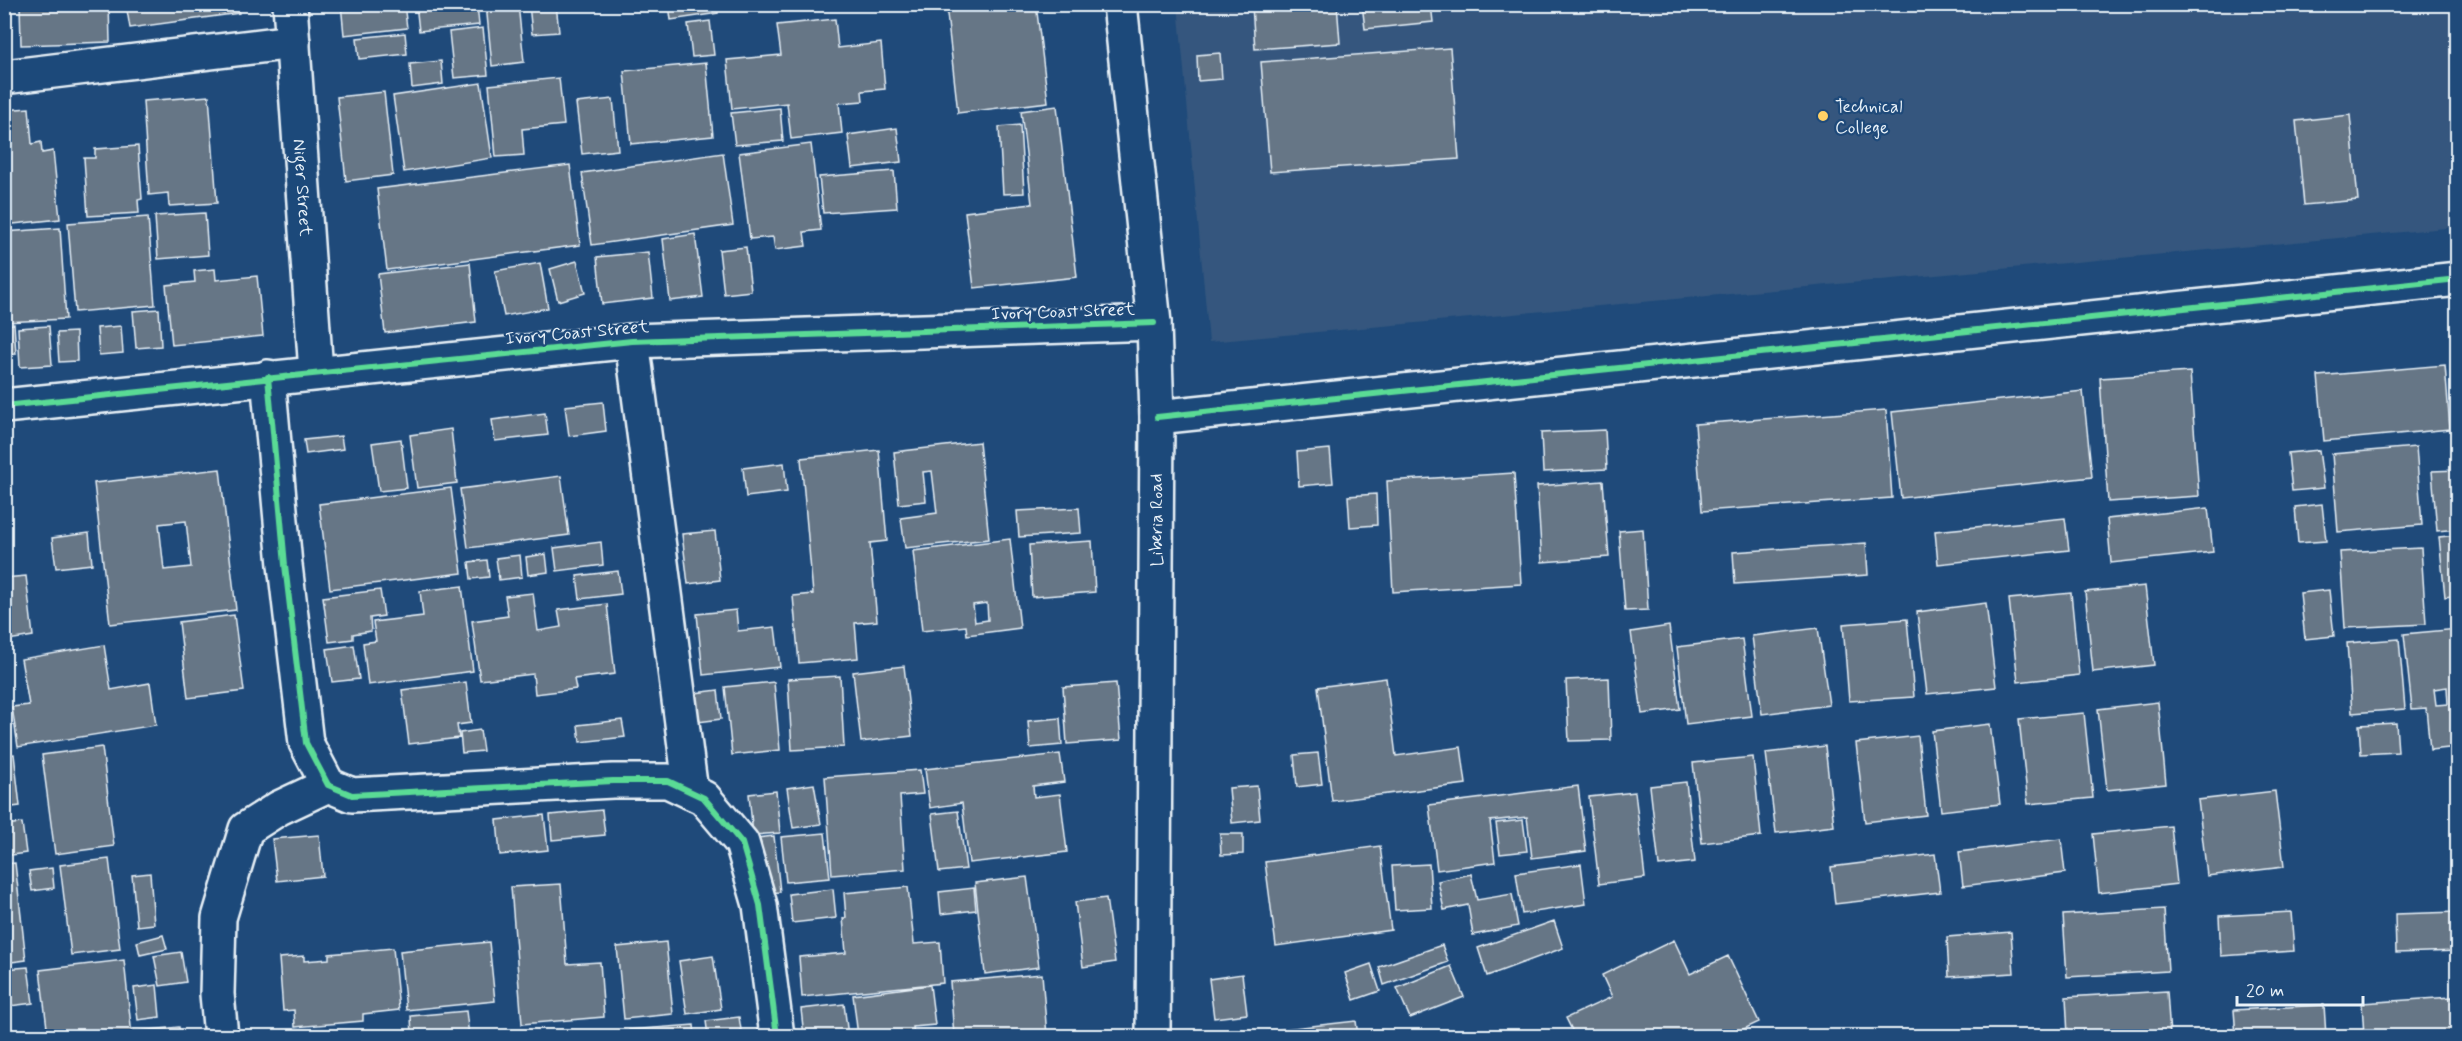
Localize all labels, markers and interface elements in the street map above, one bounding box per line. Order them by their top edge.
place label: Technical College [1835,95,1903,140]
marker: Technical College [1816,109,1830,123]
street label: Niger Street [286,138,317,237]
street label: Ivory Coast Street [991,297,1136,327]
street label: Ivory Coast Street [504,315,650,351]
street label: Liberia Road [1145,473,1169,567]
scale bar [2237,969,2363,1007]
text: 20 m [2246,979,2284,1003]

